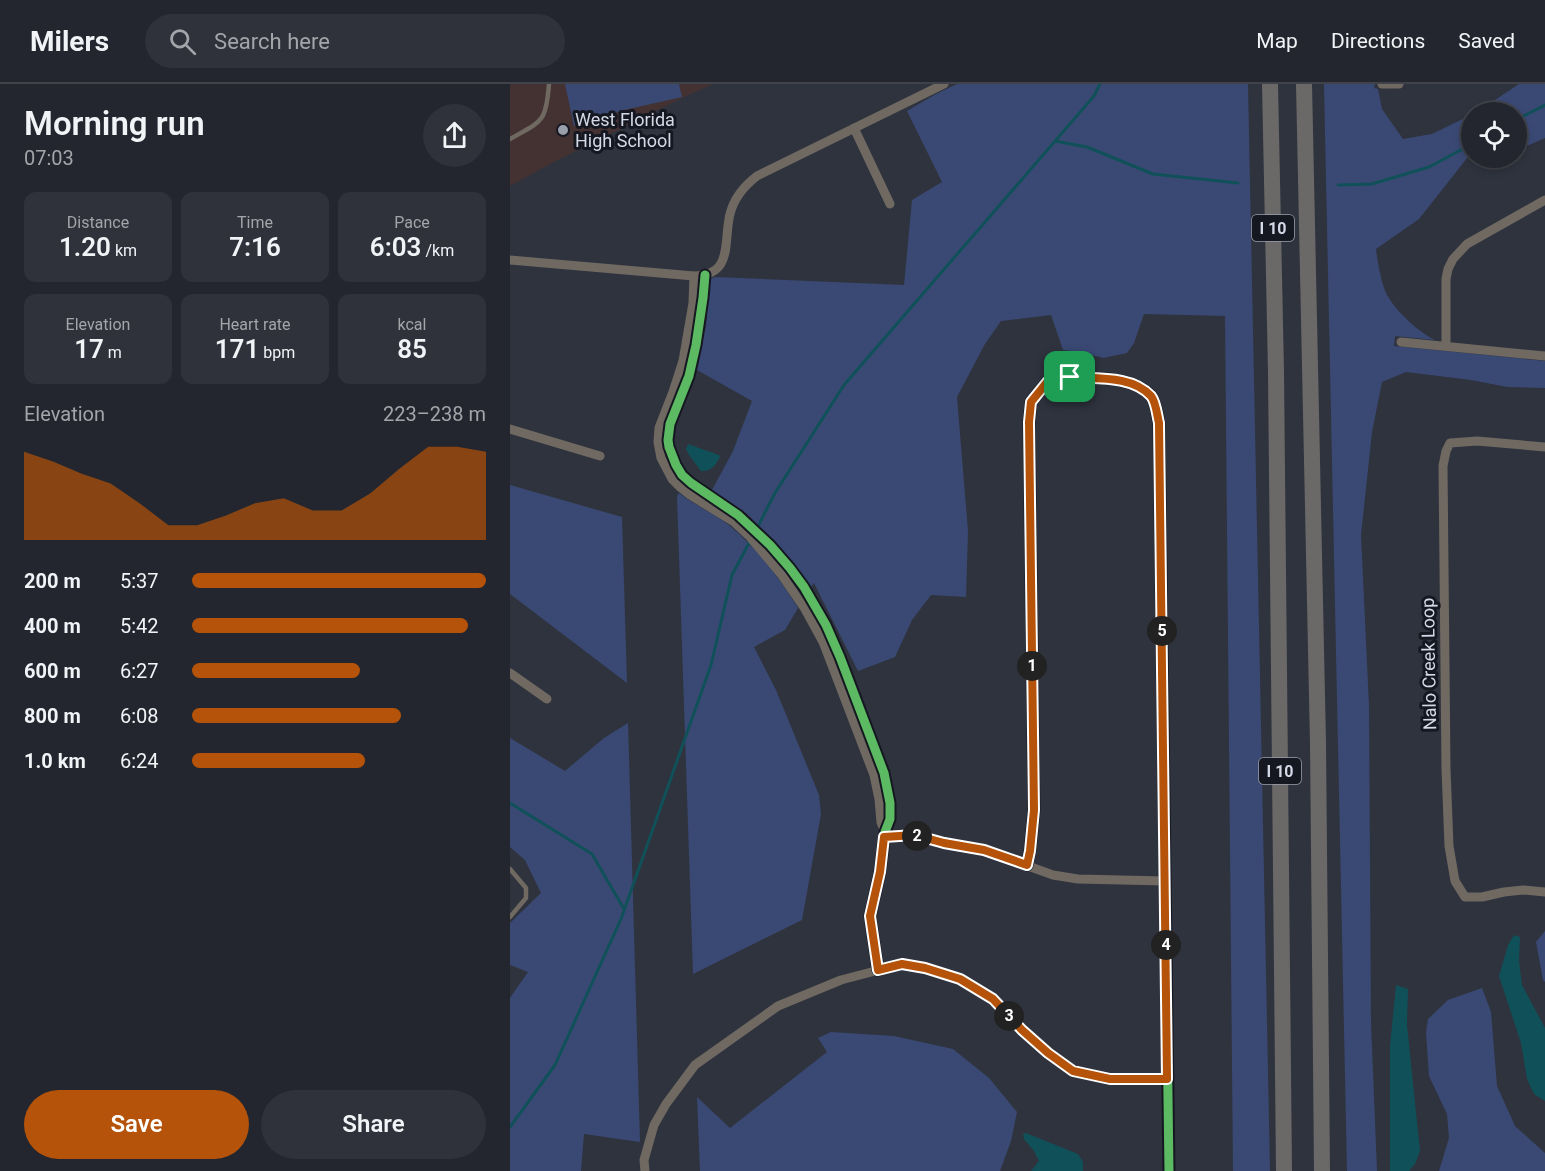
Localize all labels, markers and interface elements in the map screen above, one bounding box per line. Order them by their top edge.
search box [145,14,565,68]
text: Milers [30,25,109,58]
icon: search [166,25,199,58]
text: Search here [214,29,330,54]
text: Map [1256,29,1298,53]
text: Directions [1331,29,1425,53]
text: Saved [1458,29,1515,53]
map controls [1461,102,1527,168]
button: locate [1461,102,1527,168]
text: Morning run [24,104,205,143]
button: share [423,104,486,167]
place label: West Florida High School [575,109,675,151]
marker: West Florida High School [556,123,570,137]
text: 07:03 [24,146,74,170]
text: Distance [67,213,129,232]
text: Time [237,213,273,232]
text: Pace [394,213,430,232]
road number: I 10 [1252,215,1294,241]
text: 1.20 [59,232,111,262]
text: 7:16 [229,232,281,262]
text: 6:03 [370,232,421,262]
text: km [111,241,137,260]
text: /km [421,241,454,260]
text: Elevation [66,315,130,334]
text: Heart rate [219,315,291,334]
text: kcal [398,315,426,334]
text: 17 [74,334,104,364]
text: 171 [215,334,259,364]
text: 85 [397,334,427,364]
text: m [104,343,122,362]
text: bpm [259,343,295,362]
pin [1044,351,1095,402]
icon: arrive [1053,360,1086,393]
text: Elevation [24,402,105,426]
text: 223–238 m [383,402,486,426]
text: 200 m [24,569,81,593]
text: 5:37 [120,569,159,593]
street label: Nalo Creek Loop [1417,598,1440,730]
text: 400 m [24,614,81,638]
text: 5:42 [120,614,159,638]
pin: 5 [1147,616,1177,646]
text: 5 [1157,621,1167,640]
pin: 1 [1017,651,1047,681]
text: 1 [1027,656,1037,675]
text: 600 m [24,659,81,683]
text: 6:27 [120,659,159,683]
text: 800 m [24,704,81,728]
text: 6:08 [120,704,159,728]
text: 1.0 km [24,749,86,773]
text: 6:24 [120,749,159,773]
road number: I 10 [1259,758,1301,784]
pin: 2 [902,821,932,851]
text: 2 [912,826,922,845]
pin: 4 [1151,930,1181,960]
text: 4 [1161,935,1171,954]
pin: 3 [994,1001,1024,1031]
text: 3 [1004,1006,1014,1025]
button: Save [24,1090,249,1159]
button: Share [261,1090,486,1159]

